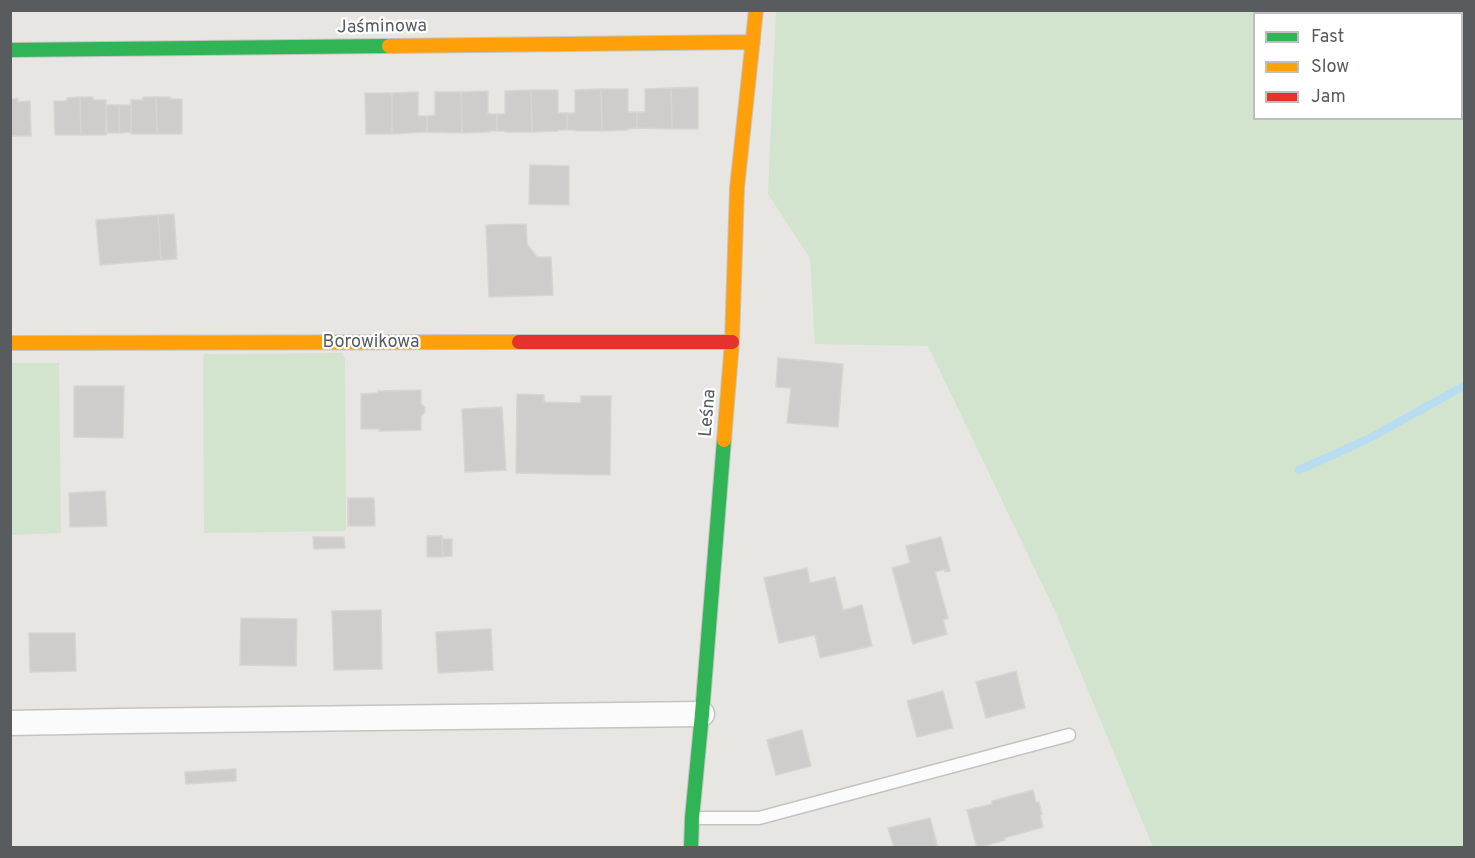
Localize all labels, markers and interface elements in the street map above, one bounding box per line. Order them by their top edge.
legend [1253,12,1463,120]
street label: Jaśminowa [337,16,427,40]
text: Fast [1311,26,1344,49]
text: Slow [1311,56,1349,79]
text: Jam [1311,86,1346,109]
street label: Borowikowa [323,332,419,354]
street label: Leśna [696,388,722,438]

